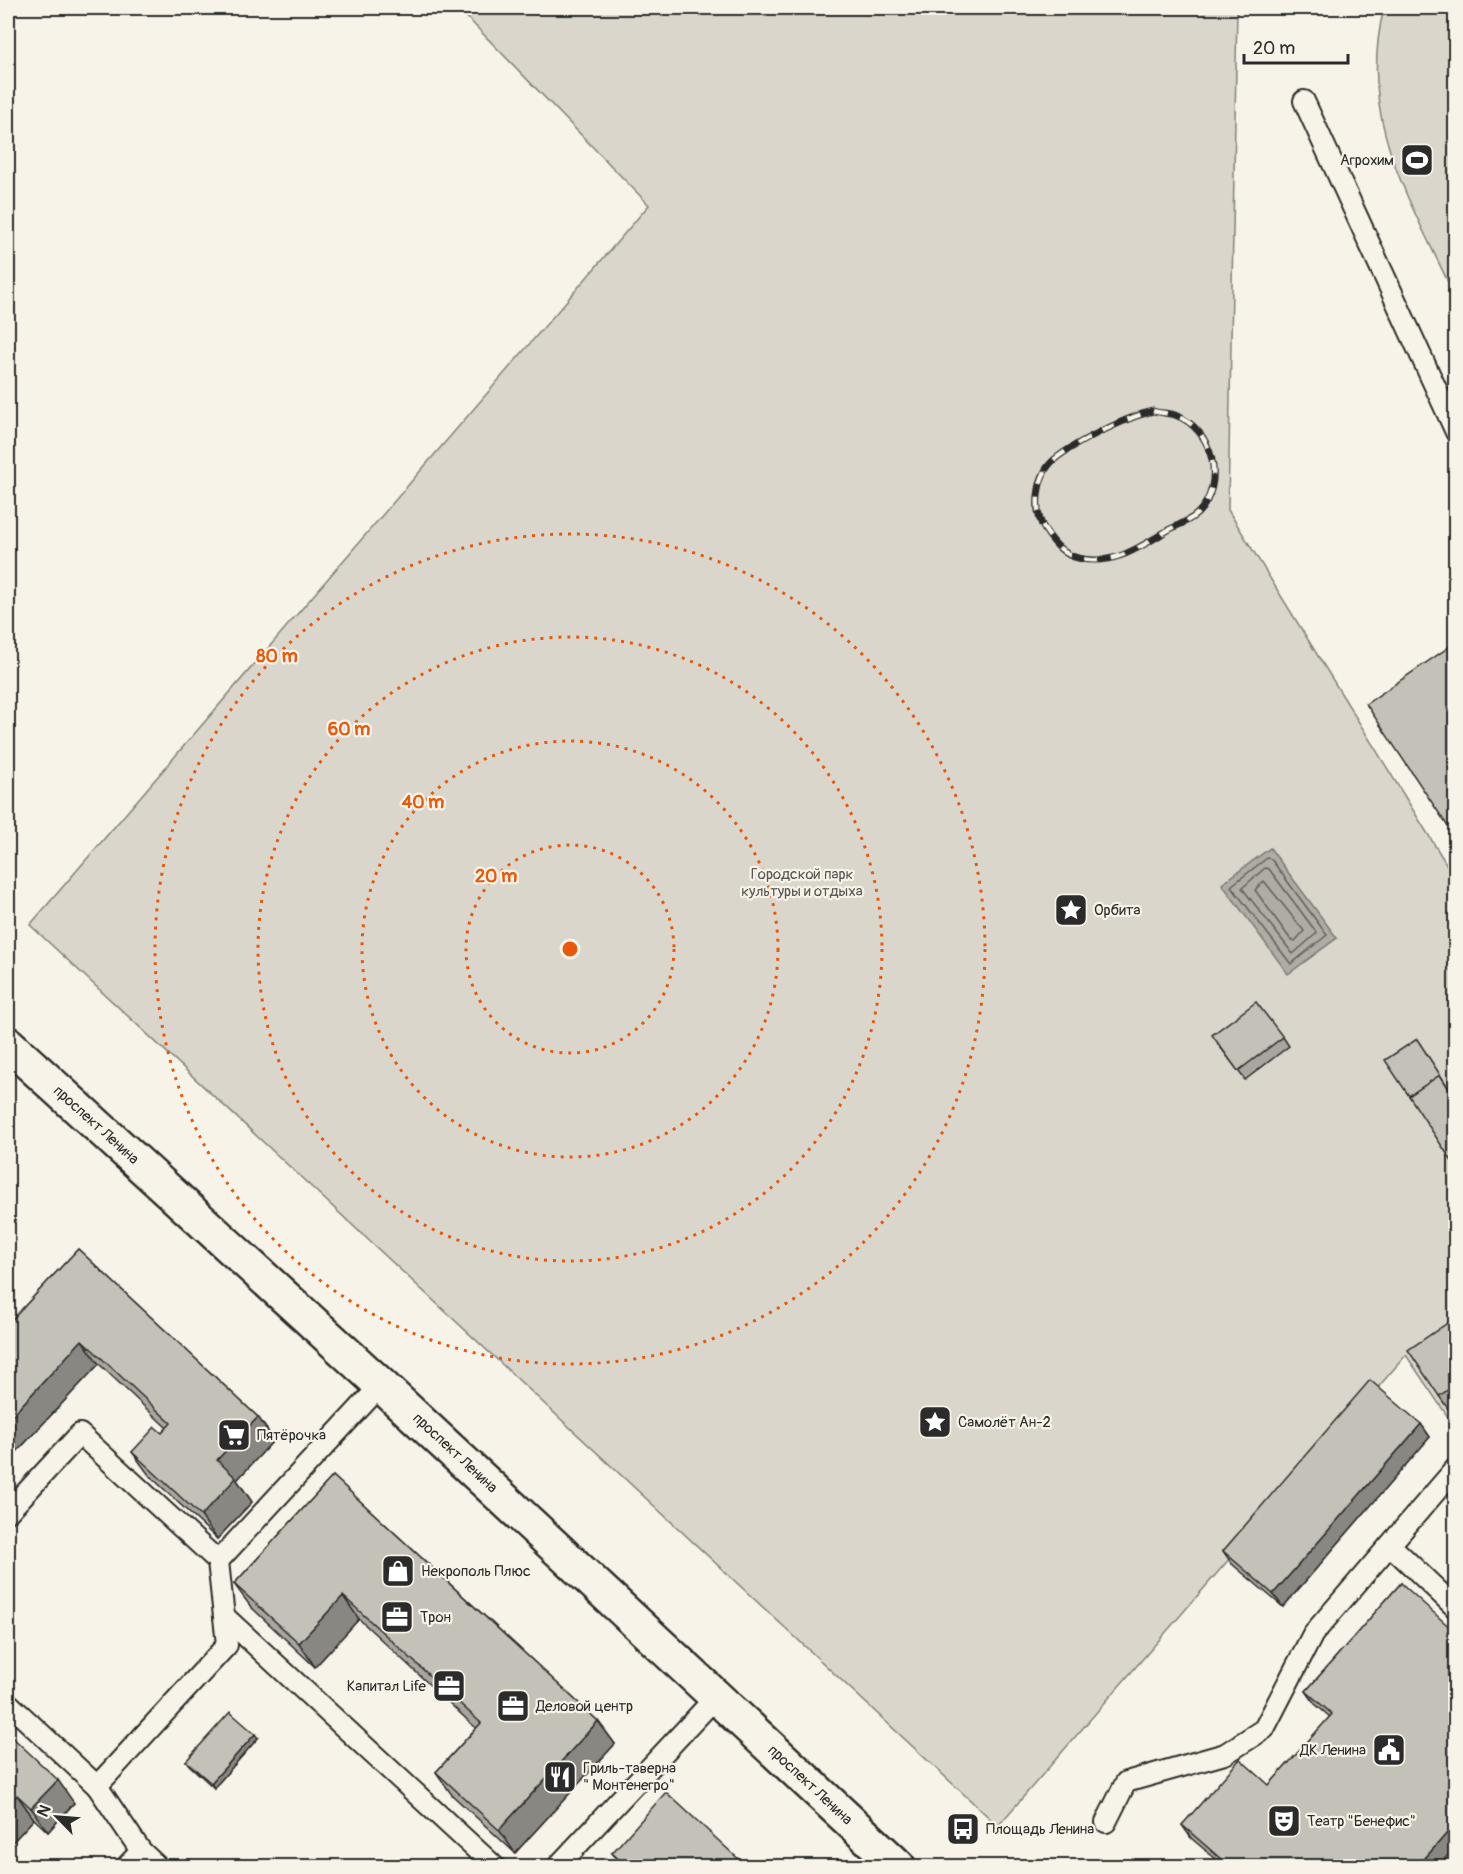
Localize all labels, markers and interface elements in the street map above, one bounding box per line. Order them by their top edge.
scale bar [1244,27,1348,65]
text: 20 m [1253,37,1295,60]
sports icon: Агрохим [1399,142,1435,178]
place label: Агрохим [1340,151,1394,170]
text: 80 m [256,645,298,668]
text: 60 m [328,718,370,741]
text: 40 m [402,791,444,814]
text: 20 m [475,865,517,888]
park label: Городской парк культуры и отдыха [741,865,863,901]
place icon: Орбита [1053,892,1089,928]
place label: Орбита [1094,901,1140,920]
centre of rings [560,939,580,959]
street label: проспект Ленина [49,1081,143,1169]
place icon: Самолёт Ан-2 [917,1404,953,1440]
street label: проспект Ленина [409,1409,501,1497]
place label: Самолёт Ан-2 [958,1413,1051,1432]
supermarket icon: Пятёрочка [216,1417,252,1453]
place label: Пятёрочка [257,1426,326,1445]
shop icon: Некрополь Плюс [380,1553,416,1589]
place label: Некрополь Плюс [421,1562,531,1581]
office icon: Трон [379,1599,415,1635]
place label: Трон [420,1608,451,1627]
office icon: Капитал Life [431,1668,467,1704]
place label: Капитал Life [347,1677,427,1696]
office icon: Деловой центр [495,1688,531,1724]
place label: Деловой центр [535,1697,633,1716]
public building icon: ДК Ленина [1371,1732,1407,1768]
street label: проспект Ленина [764,1741,856,1829]
place label: ДК Ленина [1299,1741,1366,1760]
restaurant icon: Гриль-таверна " Монтенегро" [542,1759,578,1795]
place label: Гриль-таверна " Монтенегро" [583,1759,676,1795]
north arrow [27,1787,87,1847]
text: N [33,1802,56,1820]
theatre icon: Театр "Бенефис" [1266,1803,1302,1839]
bus stop icon: Площадь Ленина [945,1811,981,1847]
place label: Театр "Бенефис" [1307,1812,1416,1831]
place label: Площадь Ленина [986,1820,1094,1839]

